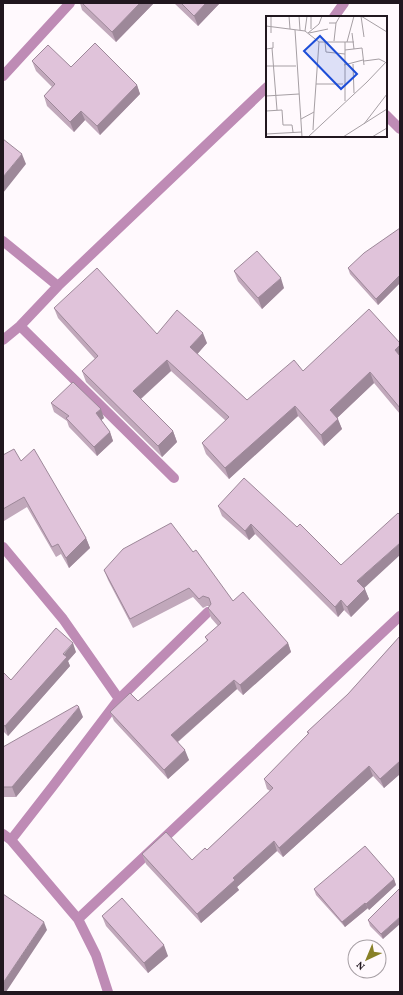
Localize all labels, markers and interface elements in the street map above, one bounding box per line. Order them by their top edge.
inset map [266,16,387,137]
north arrow [347,939,387,979]
text: N [353,959,367,973]

